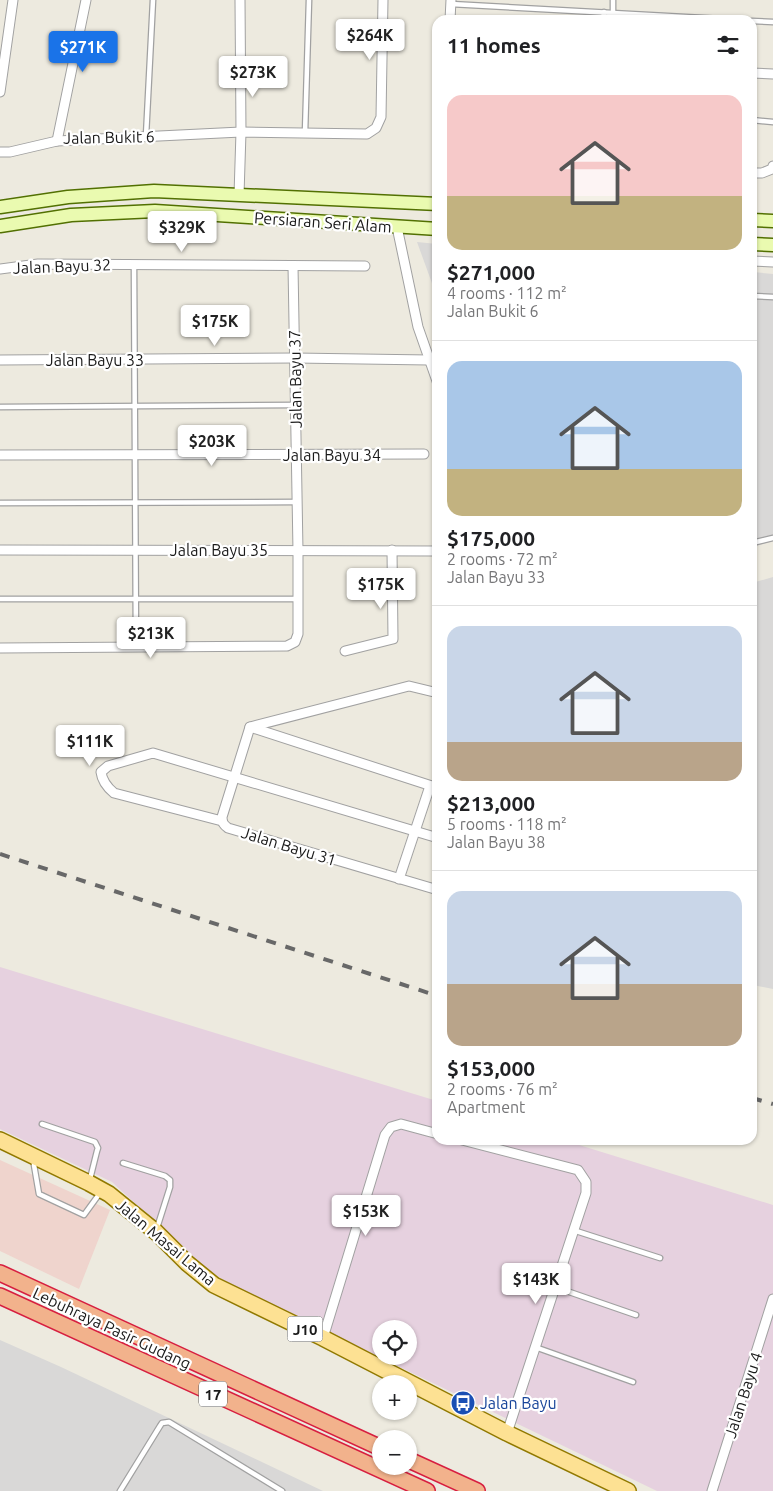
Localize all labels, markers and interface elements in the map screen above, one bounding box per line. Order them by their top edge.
pin: $264K [335,18,405,61]
text: $264K [347,26,393,44]
pin: $271K [48,30,118,73]
icon: filters [714,31,742,59]
text: 11 homes [447,33,541,57]
text: $271K [60,38,106,56]
pin: $273K [218,56,288,98]
text: $273K [230,63,276,81]
street label: Jalan Bukit 6 [63,127,155,147]
icon: home [550,128,640,218]
street label: Persiaran Seri Alam [254,208,392,236]
pin: $329K [147,210,217,253]
text: $329K [159,218,205,236]
street label: Jalan Bayu 32 [13,255,111,277]
text: $271,000 [447,260,535,284]
text: 4 rooms · 112 m² [447,284,567,302]
text: Jalan Bukit 6 [447,302,539,320]
pin: $175K [180,304,250,347]
text: $175K [192,312,238,330]
street label: Jalan Bayu 37 [285,330,305,428]
street label: Jalan Bayu 33 [46,351,144,369]
icon: home [550,393,640,483]
pin: $203K [177,424,247,467]
text: $203K [189,432,235,450]
street label: Jalan Bayu 34 [283,446,381,464]
text: $175,000 [447,526,535,550]
street label: Jalan Bayu 35 [170,541,268,559]
text: 2 rooms · 72 m² [447,550,558,568]
pin: $175K [346,568,416,610]
text: Jalan Bayu 33 [447,568,545,586]
text: $175K [358,575,404,593]
pin: $213K [116,616,186,659]
text: $213K [128,624,174,642]
icon: home [550,658,640,748]
pin: $111K [55,724,125,767]
text: $111K [67,732,113,750]
text: $213,000 [447,791,535,815]
text: 5 rooms · 118 m² [447,815,567,833]
street label: Jalan Bayu 31 [239,823,339,869]
text: Jalan Bayu 38 [447,833,545,851]
icon: home [550,923,640,1013]
text: $153,000 [447,1056,535,1080]
text: 2 rooms · 76 m² [447,1080,558,1098]
text: Apartment [447,1098,525,1116]
pin: $153K [331,1194,401,1237]
street label: Jalan Masai Lama [112,1195,220,1289]
text: $153K [343,1202,389,1220]
pin: $143K [501,1262,571,1305]
text: $143K [513,1270,559,1288]
street label: Lebuhraya Pasir Gudang [30,1283,194,1373]
road number: J10 [288,1316,322,1342]
map controls [372,1320,417,1475]
button: locate [372,1320,417,1365]
street label: Jalan Bayu 4 [721,1350,765,1440]
button: + [372,1375,417,1420]
road number: 17 [199,1382,227,1406]
bus stop icon: Jalan Bayu [450,1390,476,1416]
place label: Jalan Bayu [480,1394,557,1412]
button: − [372,1430,417,1475]

